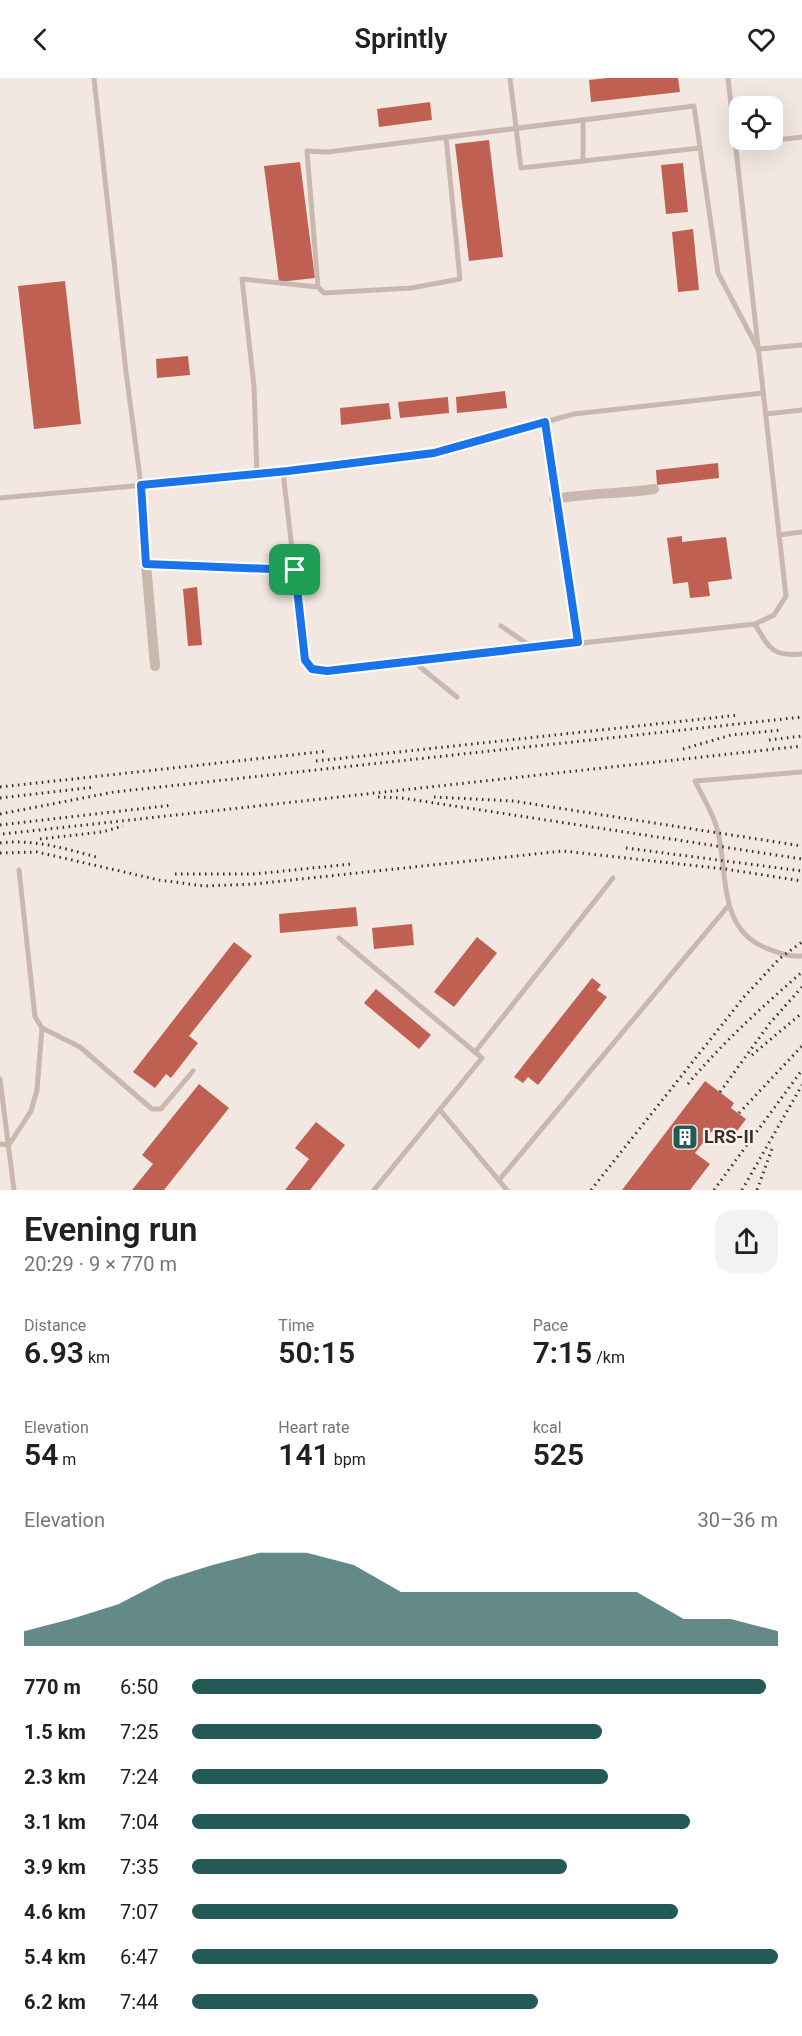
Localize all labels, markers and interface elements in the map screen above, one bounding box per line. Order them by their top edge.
icon: back [24,23,57,56]
text: Sprintly [355,23,447,55]
icon: heart [745,23,778,56]
map controls [729,96,783,150]
button: locate [729,96,783,150]
pin [269,544,320,595]
icon: arrive [278,553,311,586]
building icon: LRS-II [670,1122,700,1152]
place label: LRS-II [704,1126,754,1147]
text: Evening run [24,1210,197,1249]
button: share [715,1210,778,1273]
text: 20:29 · 9 × 770 m [24,1252,177,1276]
text: Distance [24,1316,86,1335]
text: Time [278,1316,314,1335]
text: Pace [533,1316,568,1335]
text: 6.93 [24,1335,84,1370]
text: 50:15 [278,1335,355,1370]
text: 7:15 [533,1335,592,1370]
text: km [84,1348,110,1367]
text: /km [592,1348,625,1367]
text: Elevation [24,1418,89,1437]
text: Heart rate [278,1418,349,1437]
text: kcal [533,1418,562,1437]
text: 54 [24,1437,58,1472]
text: 141 [278,1437,330,1472]
text: 525 [533,1437,584,1472]
text: m [58,1450,76,1469]
text: bpm [330,1450,366,1469]
text: Elevation [24,1508,105,1532]
text: 30–36 m [697,1508,778,1532]
text: 770 m [24,1675,81,1699]
text: 6:50 [120,1675,159,1699]
text: 1.5 km [24,1720,86,1744]
text: 7:25 [120,1720,159,1744]
text: 2.3 km [24,1765,86,1789]
text: 7:24 [120,1765,159,1789]
text: 3.1 km [24,1810,86,1834]
text: 7:04 [120,1810,159,1834]
text: 3.9 km [24,1855,86,1879]
text: 7:35 [120,1855,159,1879]
text: 4.6 km [24,1900,86,1924]
text: 7:07 [120,1900,159,1924]
text: 5.4 km [24,1945,86,1969]
text: 6:47 [120,1945,159,1969]
text: 6.2 km [24,1990,86,2014]
text: 7:44 [120,1990,159,2014]

